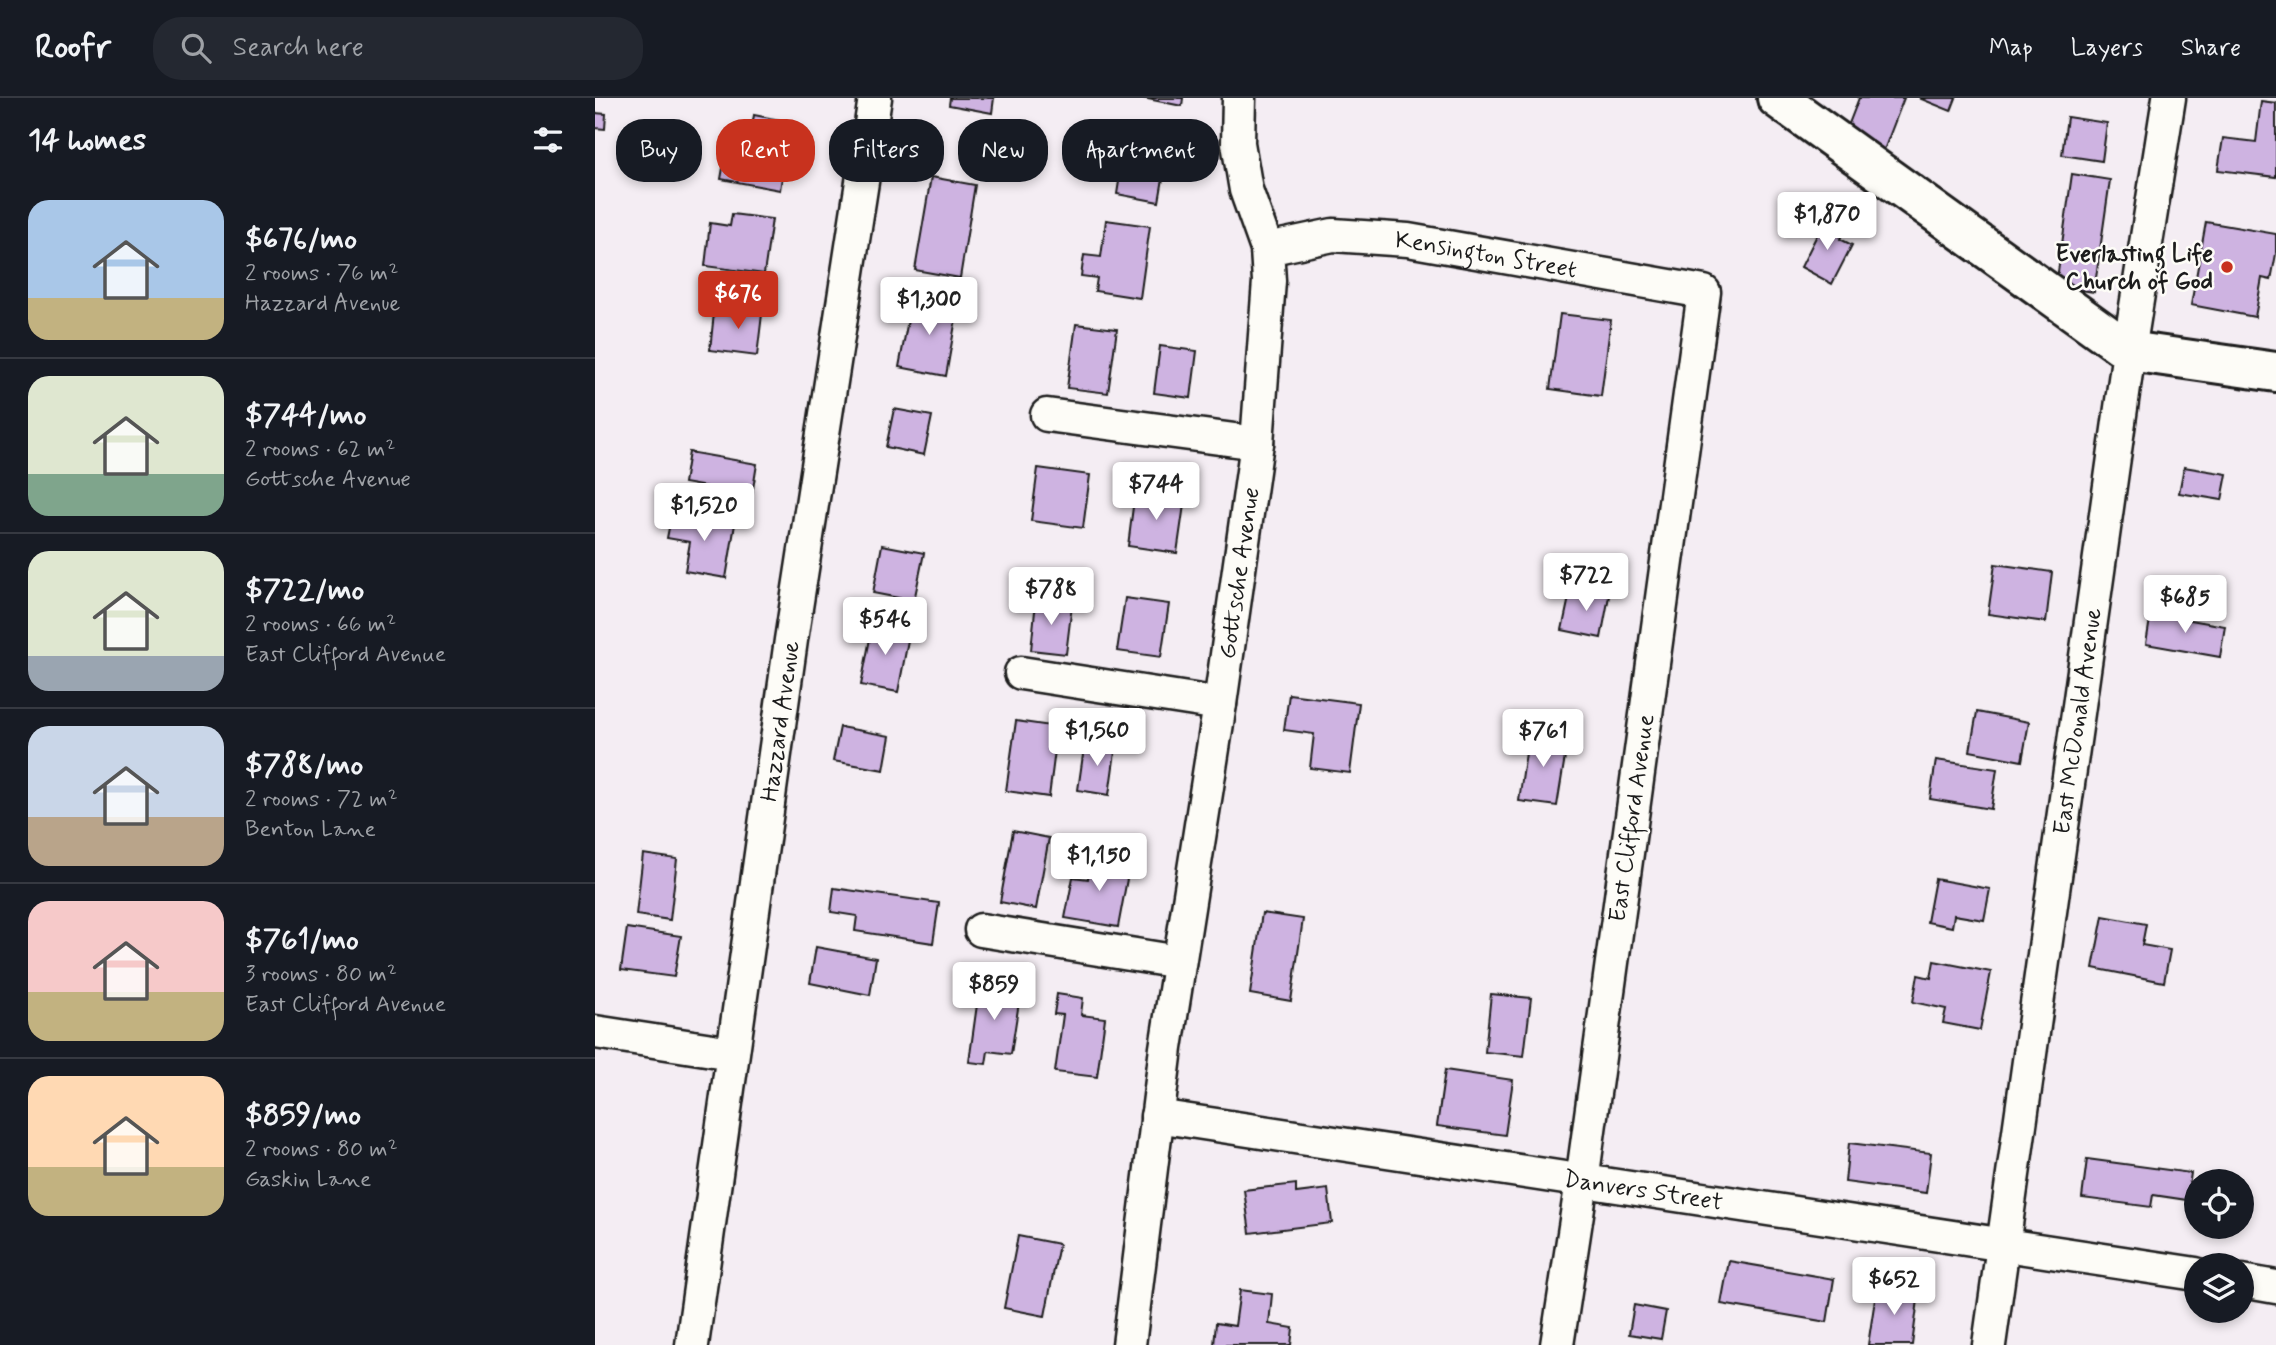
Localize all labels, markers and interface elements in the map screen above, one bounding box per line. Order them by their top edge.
search box [153,17,643,80]
text: Roofr [35,26,111,70]
icon: search [177,29,215,67]
text: Search here [233,31,364,65]
text: Map [1989,33,2033,64]
text: Layers [2071,33,2143,64]
text: Share [2181,33,2241,64]
chip: Buy [616,119,702,182]
chip: Rent [716,119,815,182]
chip: Filters [829,119,944,182]
chip: New [958,119,1048,182]
chip: Apartment [1062,119,1219,182]
text: 14 homes [28,121,146,160]
icon: filters [529,121,567,159]
pin: $1,870 [1770,192,1884,252]
text: $1,870 [1793,200,1861,230]
text: $676/mo [245,220,357,259]
street label: Kensington Street [1394,225,1579,286]
icon: home [84,228,168,312]
place label: Everlasting Life Church of God [2055,239,2213,298]
text: 2 rooms · 76 m² [245,259,398,289]
marker: Everlasting Life Church of God [2219,259,2235,275]
pin: $676 [697,272,779,331]
pin: $1,300 [872,278,986,337]
text: $676 [714,279,762,309]
text: $1,300 [896,285,962,315]
text: Hazzard Avenue [245,289,400,319]
text: $744/mo [245,396,367,435]
icon: home [84,404,168,488]
text: 2 rooms · 62 m² [245,435,396,465]
pin: $744 [1115,462,1197,522]
text: Gottsche Avenue [245,465,411,495]
text: $744 [1128,470,1184,500]
pin: $1,520 [647,484,761,543]
street label: Gottsche Avenue [1213,485,1268,661]
text: $1,520 [670,491,738,521]
pin: $722 [1545,554,1627,613]
text: $722 [1559,561,1613,591]
pin: $788 [1010,568,1092,627]
text: $722/mo [245,571,364,610]
text: $788 [1025,575,1077,605]
pin: $685 [2144,575,2226,635]
icon: home [84,579,168,663]
text: $685 [2160,583,2210,613]
pin: $546 [844,598,926,657]
text: $546 [859,605,911,635]
street label: East McDonald Avenue [2047,606,2110,837]
text: 2 rooms · 66 m² [245,610,396,640]
street label: Hazzard Avenue [754,639,808,804]
text: East Clifford Avenue [245,640,446,670]
pin: $1,560 [1040,708,1154,768]
pin: $761 [1502,710,1584,769]
street label: East Clifford Avenue [1603,712,1664,925]
text: $1,560 [1065,716,1129,746]
text: $761 [1518,717,1568,747]
text: $788/mo [245,746,363,785]
icon: home [84,754,168,838]
text: 2 rooms · 72 m² [245,785,398,815]
text: Benton Lane [245,815,376,845]
pin: $1,150 [1042,834,1156,893]
text: $1,150 [1067,841,1131,871]
text: $761/mo [245,921,359,960]
icon: home [84,929,168,1013]
text: 3 rooms · 80 m² [245,960,397,990]
pin: $859 [953,962,1035,1022]
text: $859 [969,970,1019,1000]
text: East Clifford Avenue [245,990,446,1020]
text: $859/mo [245,1096,361,1135]
icon: home [84,1104,168,1188]
text: 2 rooms · 80 m² [245,1135,398,1165]
street label: Danvers Street [1561,1164,1725,1219]
text: Gaskin Lane [245,1165,371,1195]
map controls [2184,1169,2254,1323]
button: locate [2184,1169,2254,1239]
button: layers [2184,1253,2254,1323]
pin: $652 [1853,1258,1935,1317]
text: $652 [1868,1265,1920,1295]

